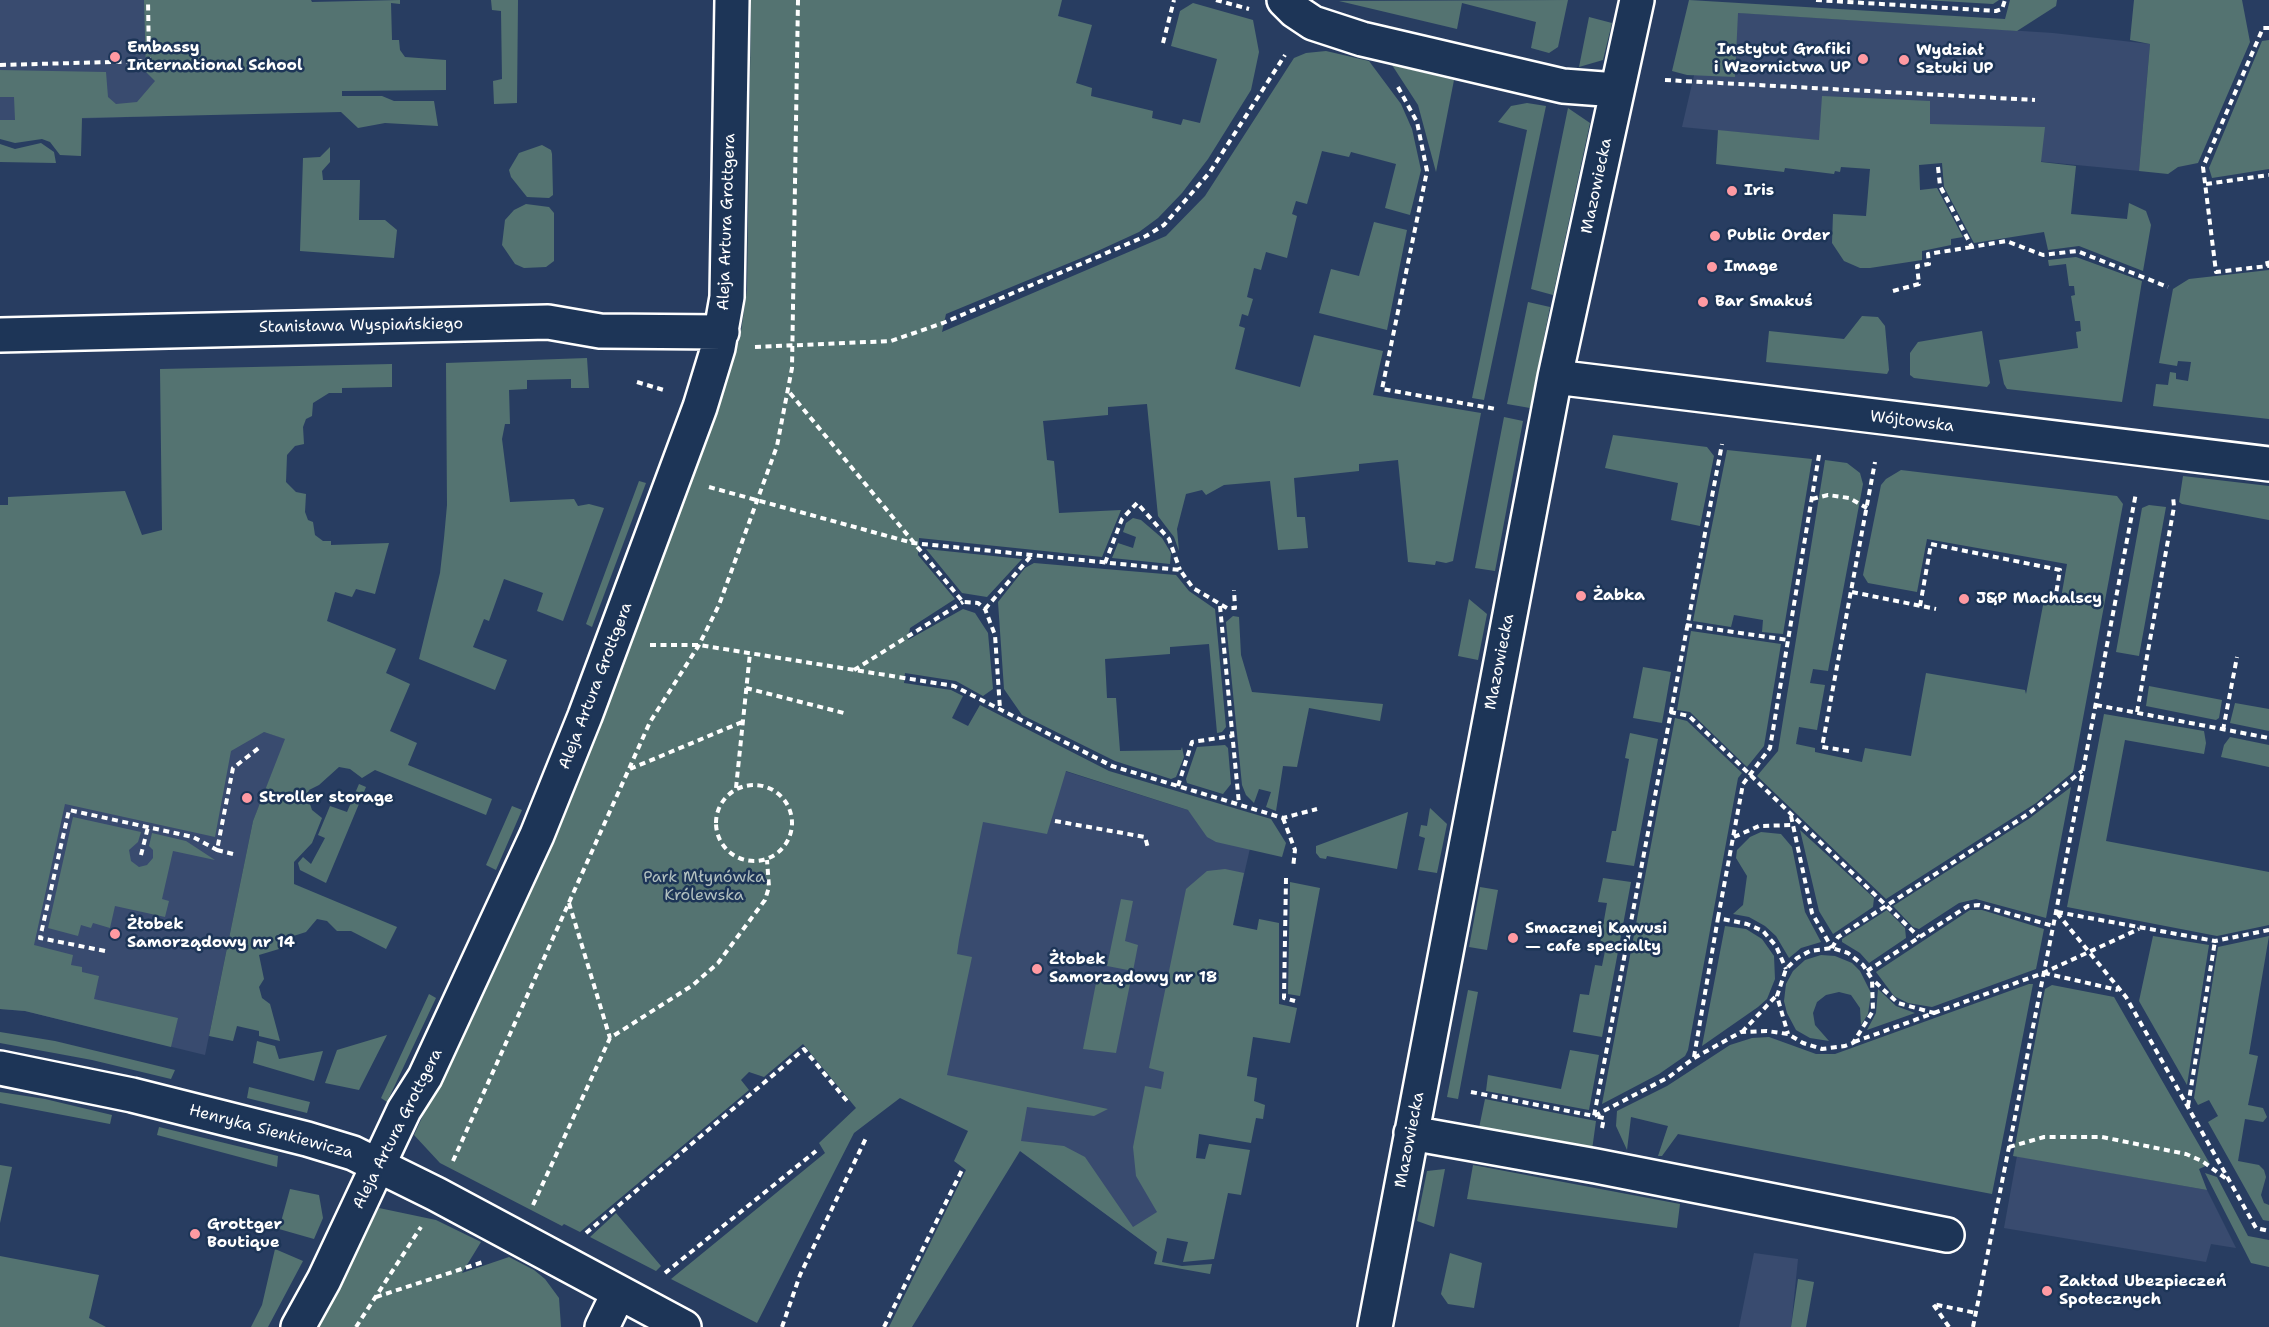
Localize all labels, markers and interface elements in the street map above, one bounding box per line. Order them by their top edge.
place label: Embassy International School [127,38,303,76]
place label: Instytut Grafiki i Wzornictwa UP [1714,40,1851,78]
place label: Wydział Sztuki UP [1916,41,1994,79]
marker: Embassy International School [108,50,122,64]
marker: Instytut Grafiki i Wzornictwa UP [1856,52,1870,66]
marker: Wydział Sztuki UP [1897,53,1911,67]
street label: Aleja Artura Grottgera [714,133,740,311]
street label: Mazowiecka [1577,136,1617,236]
place label: Iris [1744,181,1774,201]
marker: Iris [1725,184,1739,198]
place label: Public Order [1727,226,1830,246]
marker: Public Order [1708,229,1722,243]
place label: Image [1724,257,1778,277]
marker: Image [1705,260,1719,274]
place label: Bar Smakuś [1715,292,1813,312]
marker: Bar Smakuś [1696,295,1710,309]
street label: Stanisława Wyspiańskiego [259,315,463,337]
street label: Wójtowska [1869,407,1955,437]
place label: Żabka [1593,586,1645,606]
marker: Żabka [1574,589,1588,603]
place label: J&P Machalscy [1976,589,2102,609]
marker: J&P Machalscy [1957,592,1971,606]
street label: Aleja Artura Grottgera [555,600,637,772]
street label: Mazowiecka [1481,612,1519,712]
place label: Stroller storage [259,788,394,808]
marker: Stroller storage [240,791,254,805]
park label: Park Młynówka Królewska [643,868,765,906]
place label: Żłobek Samorządowy nr 14 [127,915,295,953]
place label: Smacznej Kawusi — cafe specialty [1525,919,1667,957]
marker: Żłobek Samorządowy nr 14 [108,927,122,941]
marker: Smacznej Kawusi — cafe specialty [1506,931,1520,945]
place label: Żłobek Samorządowy nr 18 [1049,950,1217,988]
marker: Żłobek Samorządowy nr 18 [1030,962,1044,976]
street label: Aleja Artura Grottgera [349,1046,447,1212]
street label: Mazowiecka [1391,1090,1429,1190]
street label: Henryka Sienkiewicza [187,1101,355,1163]
place label: Grottger Boutique [207,1215,282,1253]
marker: Grottger Boutique [188,1227,202,1241]
place label: Zakład Ubezpieczeń Społecznych [2059,1272,2226,1310]
marker: Zakład Ubezpieczeń Społecznych [2040,1284,2054,1298]

